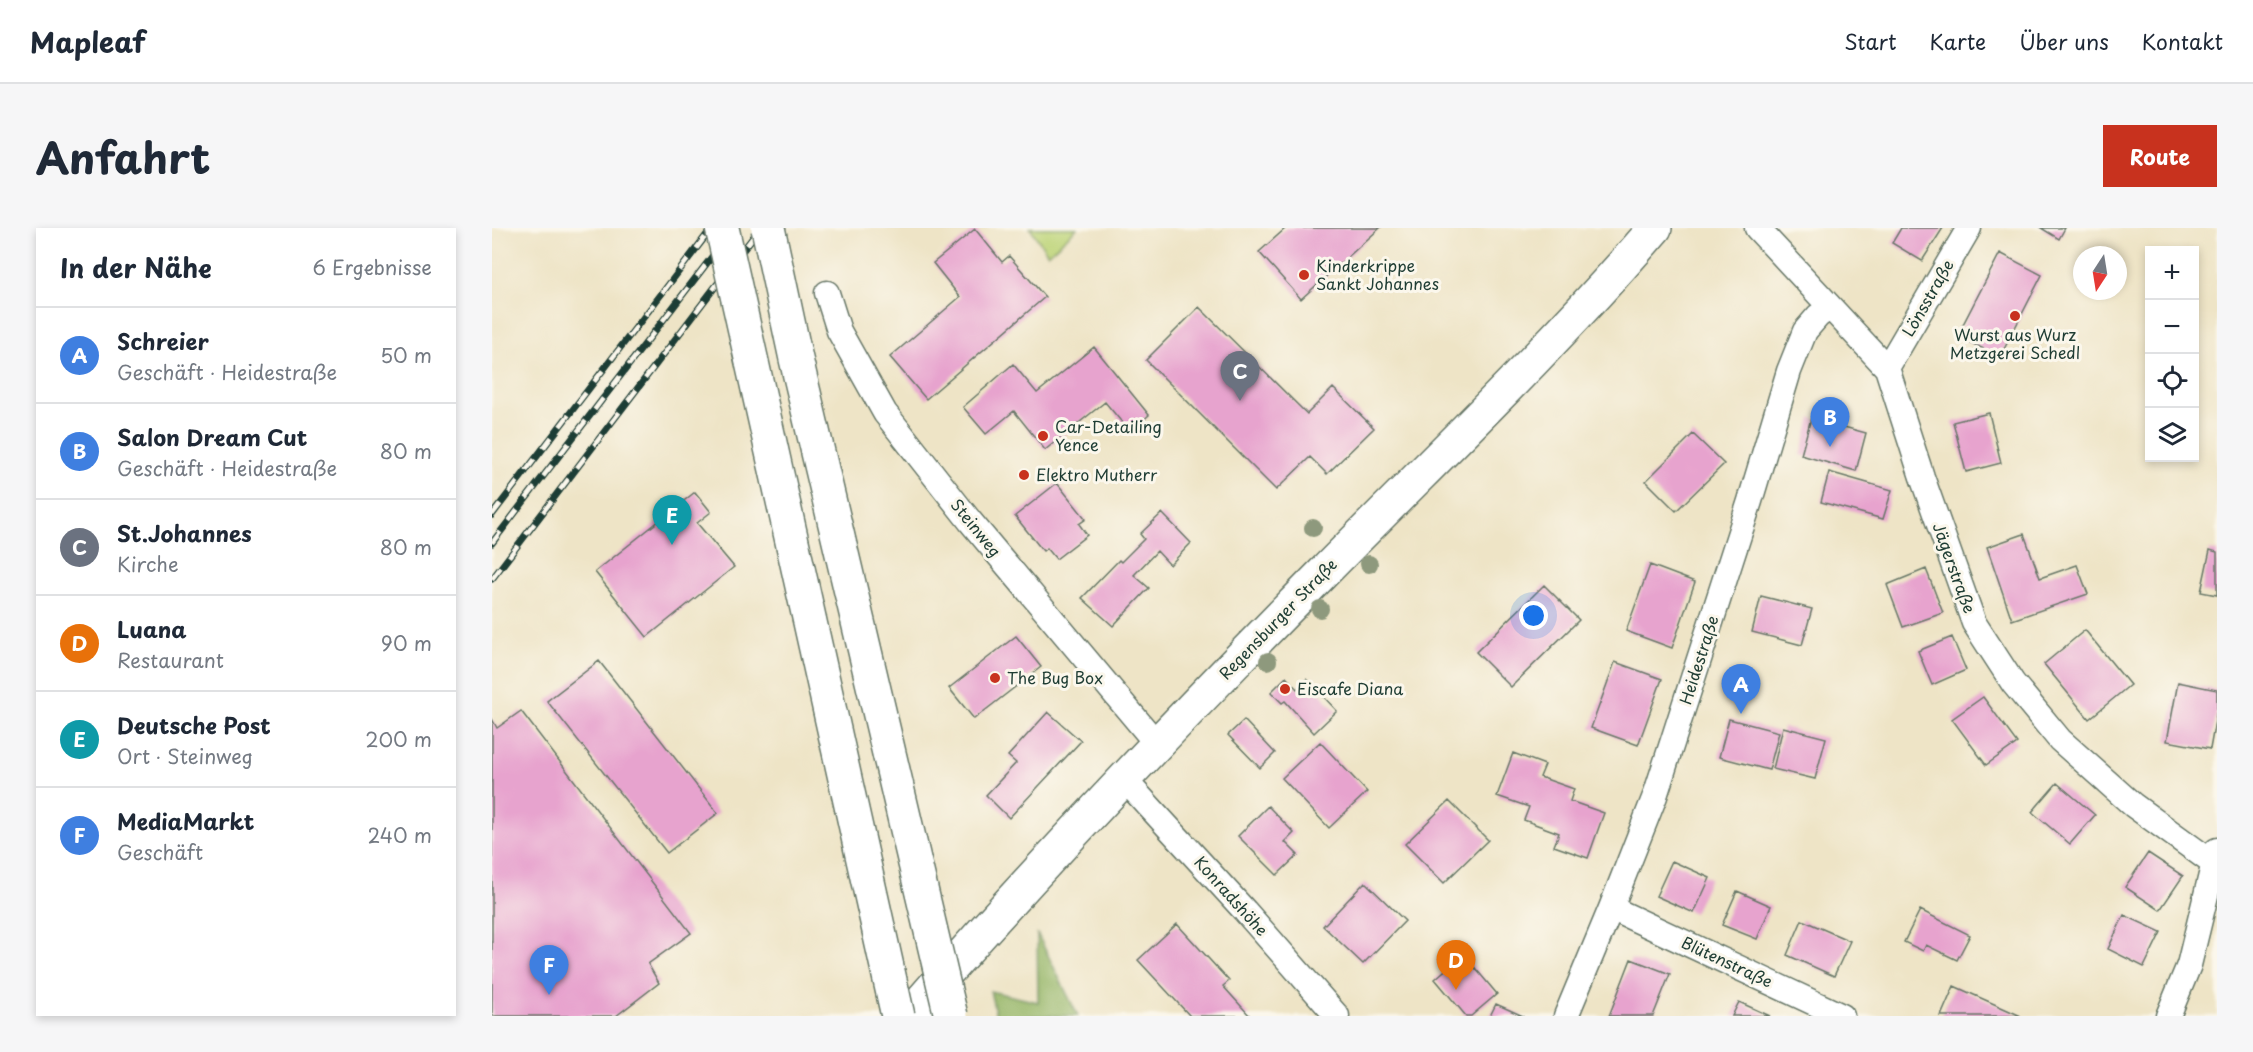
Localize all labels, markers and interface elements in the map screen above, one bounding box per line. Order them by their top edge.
text: Mapleaf [30,20,146,63]
text: Start [1844,25,1896,57]
text: Karte [1929,25,1986,57]
text: Über uns [2019,25,2109,57]
text: Kontakt [2142,25,2223,57]
text: Anfahrt [36,125,210,188]
button: Route [2103,125,2217,187]
north arrow [2073,246,2127,300]
map controls [2145,246,2199,462]
button: + [2145,246,2199,300]
text: In der Nähe [60,248,212,287]
text: 6 Ergebnisse [312,252,432,282]
place label: Kinderkrippe Sankt Johannes [1316,253,1439,295]
street label: Lönsstraße [1895,255,1959,340]
marker: Kinderkrippe Sankt Johannes [1297,268,1311,282]
button: − [2145,300,2199,354]
marker: Wurst aus Wurz Metzgerei Schedl [2008,309,2022,323]
place label: Wurst aus Wurz Metzgerei Schedl [1950,322,2080,364]
text: Schreier [117,324,209,357]
text: A [72,340,87,370]
text: 50 m [380,340,432,370]
pin: C [1220,352,1260,401]
button: locate [2145,354,2199,408]
text: Geschäft · Heidestraße [117,357,337,387]
pin: B [1810,398,1850,447]
button: layers [2145,408,2199,462]
place label: Car-Detailing Yence [1055,414,1162,456]
text: Salon Dream Cut [117,420,307,453]
marker: Car-Detailing Yence [1036,429,1050,443]
text: B [73,436,86,466]
text: 80 m [380,436,432,466]
text: Geschäft · Heidestraße [117,453,337,483]
place label: Elektro Mutherr [1036,462,1158,486]
marker: Elektro Mutherr [1017,468,1031,482]
street label: Steinweg [946,493,1008,562]
pin: E [652,496,692,545]
text: St.Johannes [117,516,252,549]
street label: Jägerstraße [1927,519,1982,616]
text: C [72,532,87,562]
text: 80 m [380,532,432,562]
text: Kirche [117,549,179,579]
street label: Regensburger Straße [1213,552,1342,684]
your location [1519,601,1548,630]
text: Luana [117,612,187,645]
street label: Heidestraße [1672,612,1724,707]
text: D [72,628,87,658]
text: 90 m [381,628,432,658]
text: Restaurant [117,645,224,675]
pin: A [1722,664,1760,714]
place label: The Bug Box [1007,665,1103,689]
marker: The Bug Box [988,671,1002,685]
place label: Eiscafe Diana [1297,676,1403,700]
marker: Eiscafe Diana [1278,682,1292,696]
text: Deutsche Post [117,708,271,741]
text: E [73,724,86,754]
text: 200 m [365,724,432,754]
text: Ort · Steinweg [117,741,253,771]
text: MediaMarkt [117,804,254,837]
text: F [74,820,85,850]
text: 240 m [367,820,432,850]
text: Geschäft [117,837,203,867]
street label: Konradshöhe [1189,850,1274,941]
street label: Blütenstraße [1678,929,1777,993]
pin: D [1436,940,1476,990]
pin: F [530,946,568,995]

